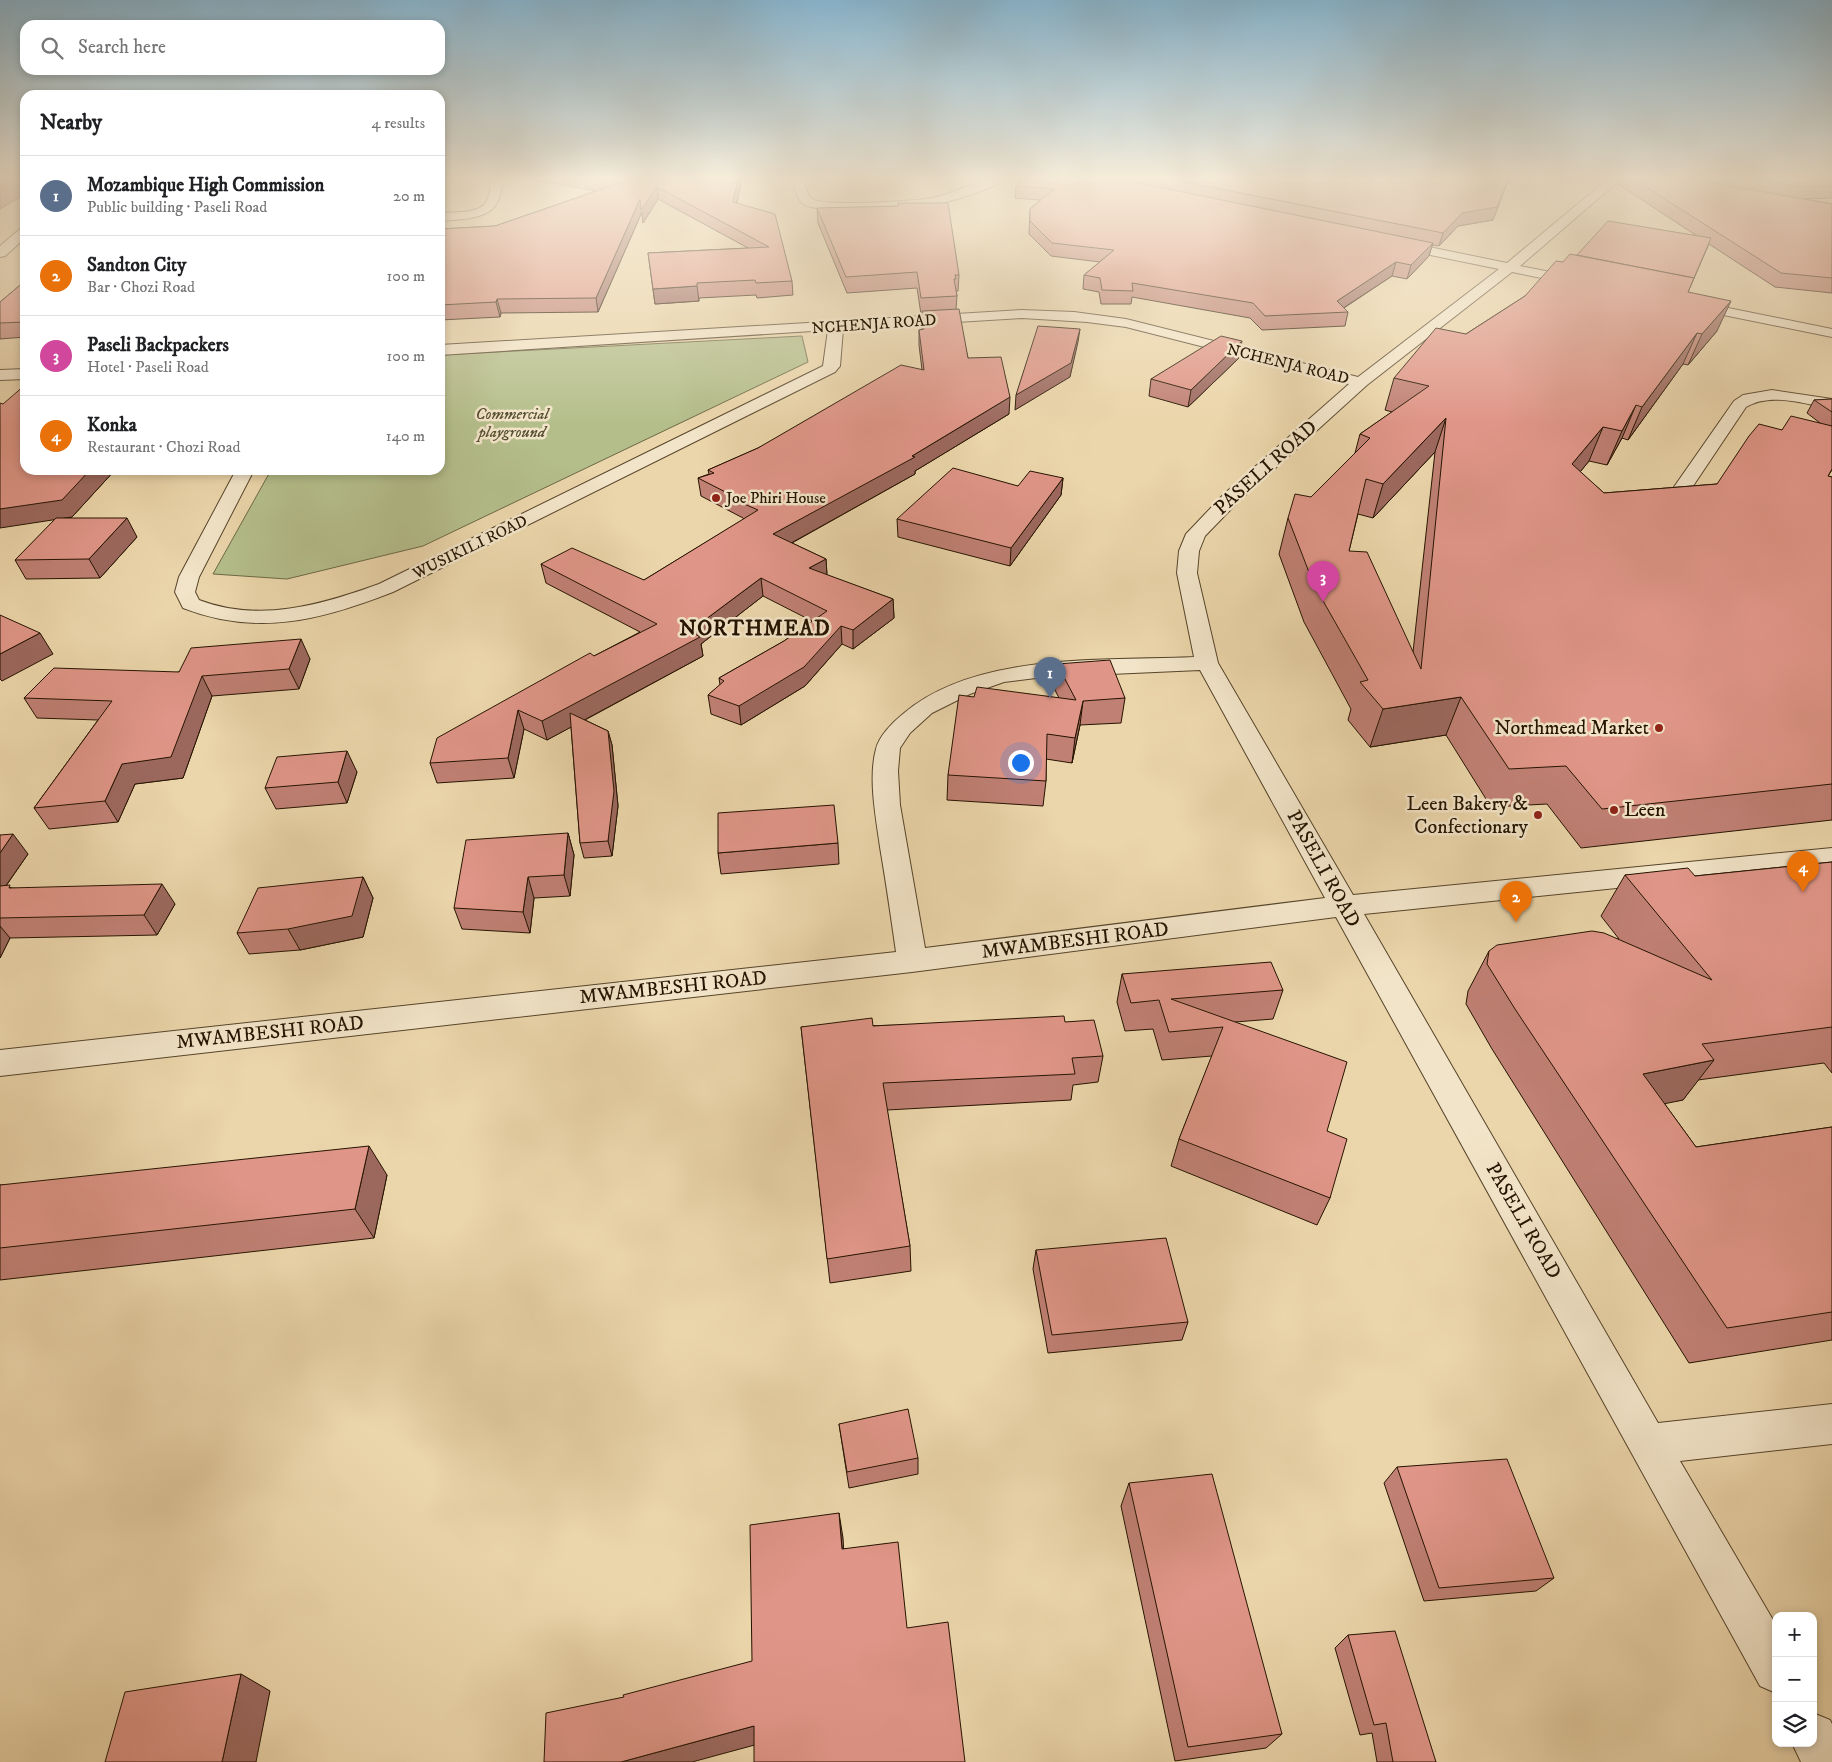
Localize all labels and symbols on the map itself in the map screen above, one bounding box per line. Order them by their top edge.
street label: NCHENJA ROAD [811,310,937,338]
street label: NCHENJA ROAD [1225,339,1351,389]
park label: Commercial playground [475,404,550,442]
street label: PASELI ROAD [1209,415,1323,521]
place label: Joe Phiri House [724,488,826,508]
marker: Joe Phiri House [710,492,722,504]
street label: WUSIKILI ROAD [408,511,531,584]
pin: 3 [1307,561,1339,602]
district label: NORTHMEAD [679,616,831,642]
pin: 1 [1034,657,1066,698]
place label: Northmead Market [1494,716,1649,741]
marker: Northmead Market [1653,722,1665,734]
your location [1008,750,1034,776]
place label: Leen Bakery & Confectionary [1407,792,1529,840]
place label: Leen [1624,798,1666,823]
marker: Leen [1608,804,1620,816]
street label: PASELI ROAD [1281,806,1366,932]
marker: Leen Bakery & Confectionary [1532,809,1544,821]
pin: 4 [1787,851,1819,892]
pin: 2 [1500,881,1532,922]
street label: MWAMBESHI ROAD [980,917,1170,965]
street label: MWAMBESHI ROAD [578,966,768,1010]
street label: MWAMBESHI ROAD [175,1011,365,1055]
street label: PASELI ROAD [1480,1158,1566,1284]

